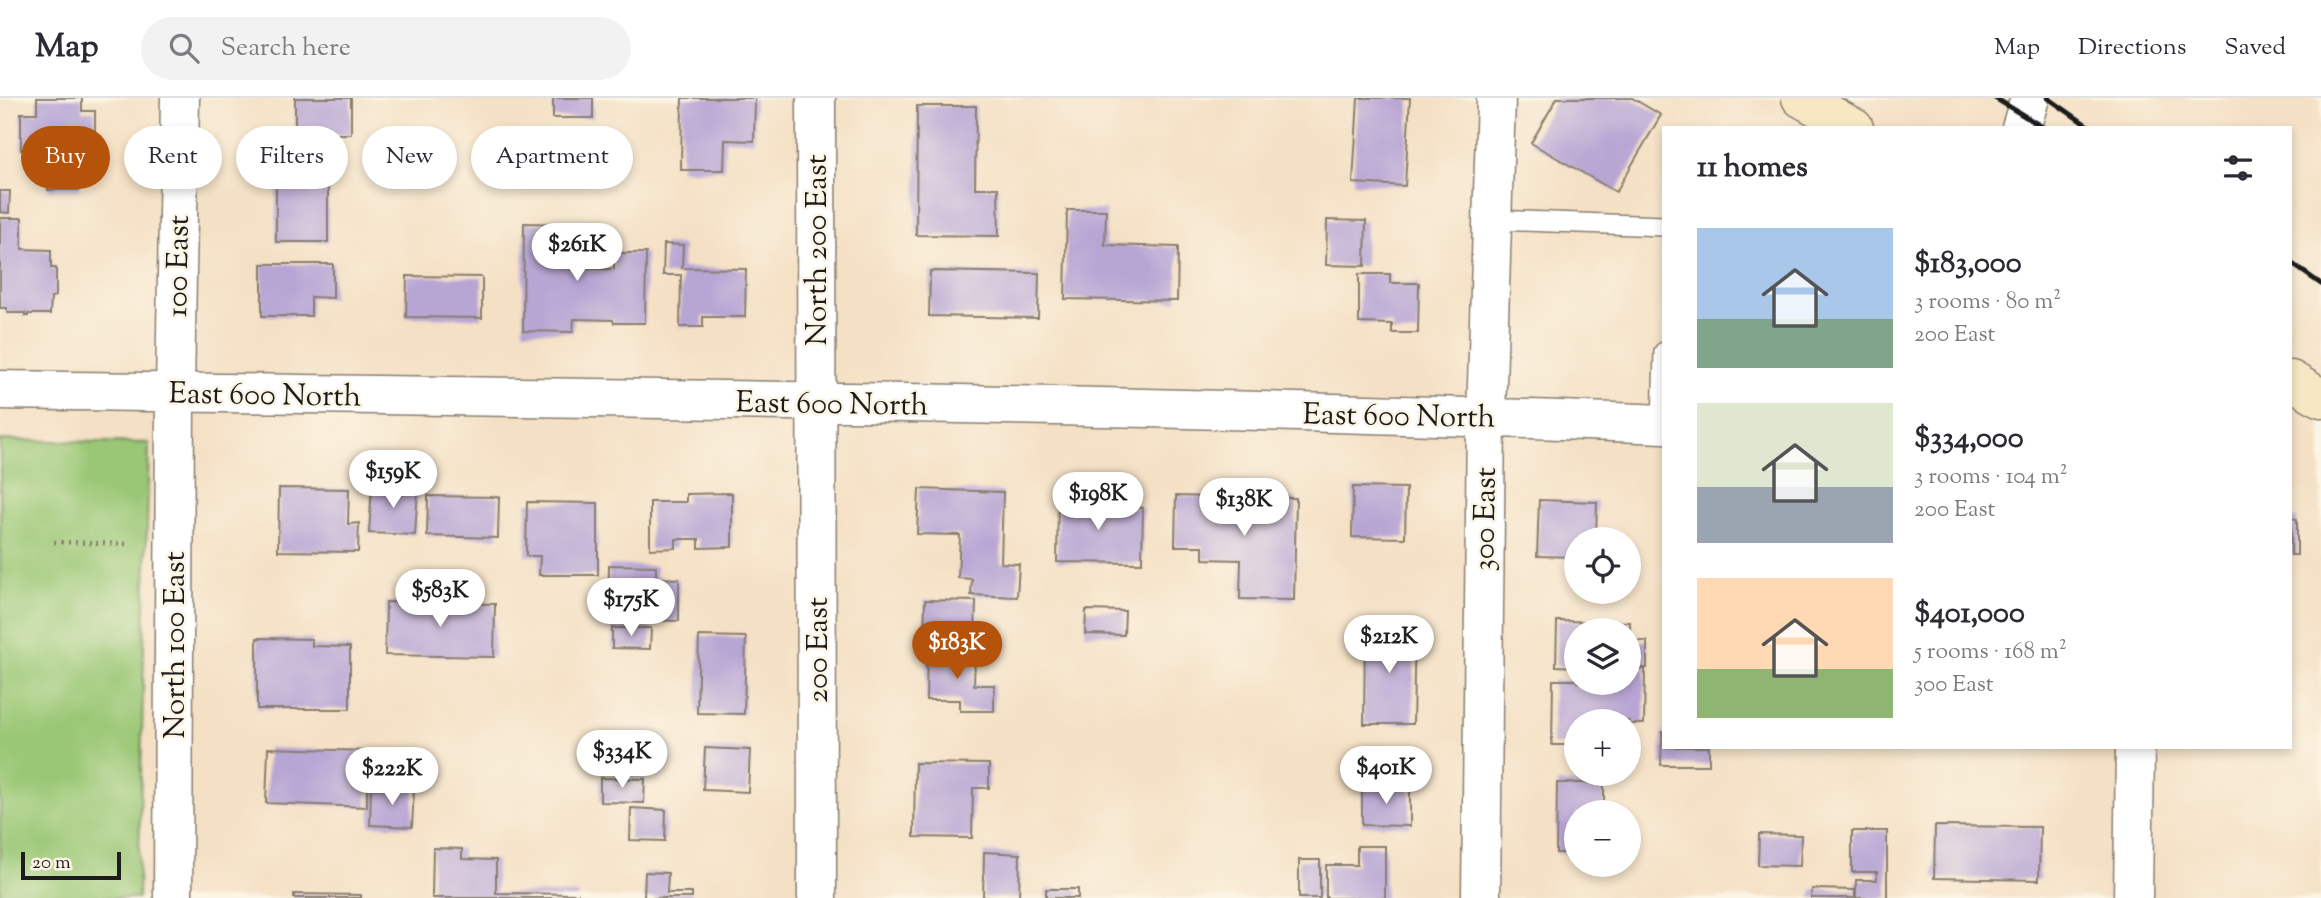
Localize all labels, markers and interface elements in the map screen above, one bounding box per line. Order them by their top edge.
search box [141,17,631,80]
text: Map [35,24,99,72]
icon: search [165,29,203,67]
text: Search here [221,30,351,67]
text: Map [1994,31,2040,65]
text: Directions [2078,31,2186,65]
text: Saved [2224,31,2286,65]
chip: Buy [21,126,110,189]
chip: Rent [124,126,222,189]
chip: Filters [236,126,348,189]
chip: New [362,126,457,189]
chip: Apartment [471,126,633,189]
text: 11 homes [1697,147,1808,190]
icon: filters [2219,149,2257,187]
street label: North 200 East [797,154,840,346]
street label: 100 East [157,215,202,317]
pin: $261K [528,223,626,283]
text: $261K [548,229,606,262]
text: $183,000 [1914,243,2022,286]
icon: home [1753,256,1837,340]
text: 3 rooms · 80 m² [1914,286,2061,319]
text: 200 East [1914,319,1995,352]
street label: East 600 North [168,373,362,420]
street label: East 600 North [735,382,929,429]
street label: East 600 North [1302,394,1496,441]
text: $334,000 [1914,418,2024,461]
icon: home [1753,431,1837,515]
pin: $159K [344,450,442,510]
text: $159K [365,456,421,489]
text: 3 rooms · 104 m² [1914,461,2068,494]
street label: 300 East [1464,467,1509,571]
pin: $198K [1049,472,1147,532]
text: $198K [1068,478,1128,511]
pin: $138K [1195,478,1293,538]
text: $138K [1215,484,1273,517]
text: 200 East [1914,494,1995,527]
map controls [1564,527,1641,877]
button: locate [1564,527,1641,604]
street label: North 100 East [155,551,198,739]
pin: $583K [391,570,489,629]
text: $583K [411,575,469,608]
pin: $175K [582,578,680,638]
text: $175K [603,584,659,617]
text: $401,000 [1914,593,2025,636]
street label: 200 East [798,597,841,703]
icon: home [1753,606,1837,690]
pin: $212K [1340,616,1438,675]
button: layers [1564,618,1641,695]
text: $212K [1360,621,1418,654]
pin: $183K [908,622,1006,681]
text: $183K [928,627,986,660]
text: 5 rooms · 168 m² [1914,636,2067,669]
text: 300 East [1914,669,1994,702]
button: + [1564,709,1641,786]
pin: $334K [573,730,671,790]
text: $334K [592,736,652,769]
pin: $401K [1337,746,1435,806]
pin: $222K [343,748,441,807]
text: $401K [1356,752,1416,785]
text: $222K [361,753,423,786]
button: − [1564,800,1641,877]
scale bar [21,849,121,881]
text: 20 m [32,850,71,877]

